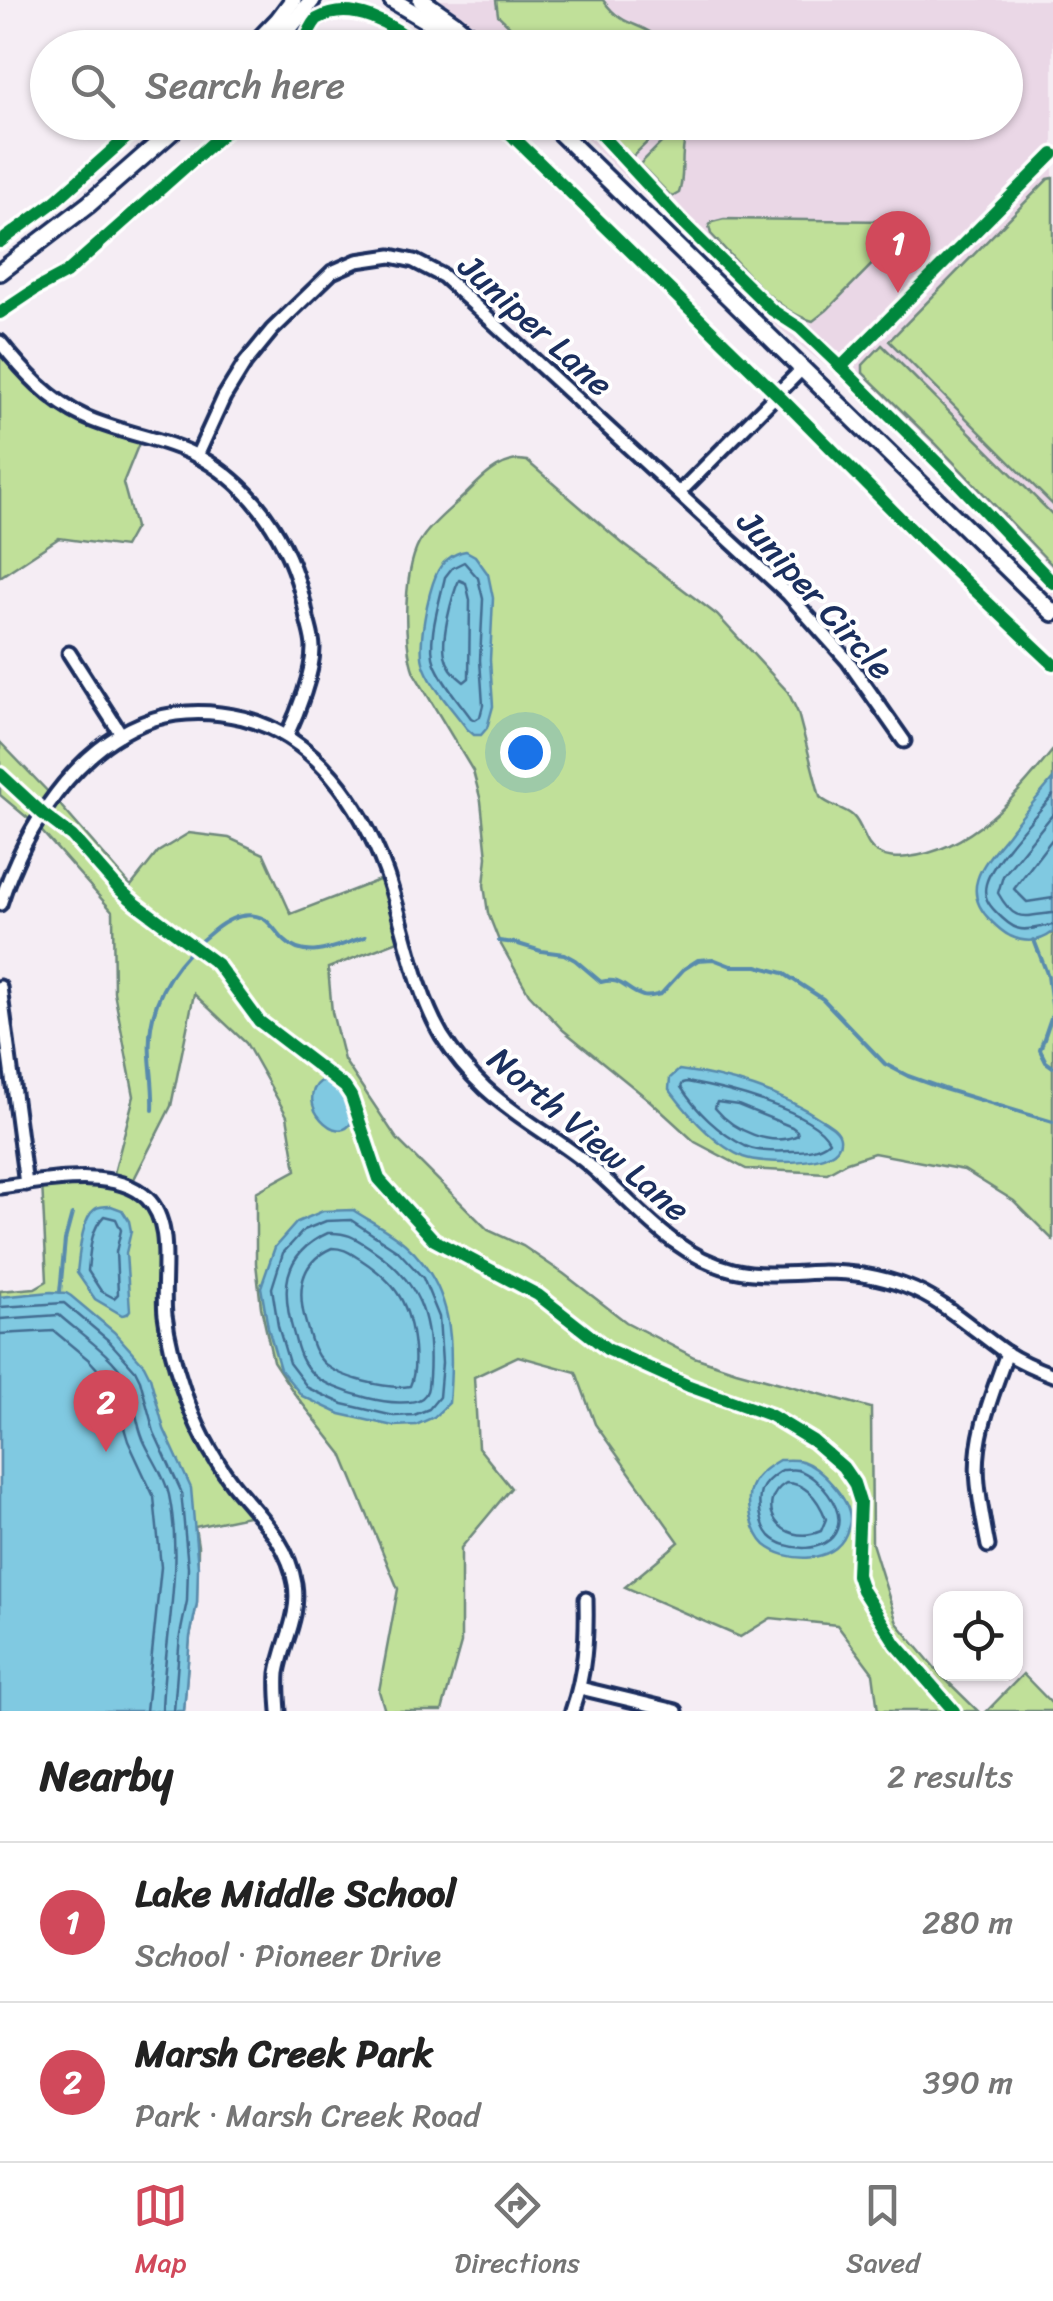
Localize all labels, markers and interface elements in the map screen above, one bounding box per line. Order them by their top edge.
search box [30,30,1023,140]
text: Search here [145,52,345,119]
icon: search [65,58,120,113]
pin: 1 [866,210,930,293]
street label: Juniper Lane [443,237,628,413]
street label: Juniper Circle [721,494,911,695]
your location [500,727,551,778]
street label: North View Lane [473,1030,705,1238]
pin: 2 [74,1370,138,1452]
map controls [933,1591,1023,1681]
button: locate [933,1591,1023,1681]
text: Nearby [40,1739,173,1813]
text: 2 results [887,1748,1013,1805]
text: Lake Middle School [135,1860,456,1927]
text: 1 [66,1894,79,1951]
text: 280 m [922,1894,1013,1951]
text: School · Pioneer Drive [135,1927,441,1984]
text: Marsh Creek Park [135,2020,433,2087]
text: 2 [63,2054,82,2111]
text: 390 m [923,2054,1013,2111]
text: Park · Marsh Creek Road [135,2087,480,2144]
tab: Map [133,2178,188,2287]
tab: Directions [454,2178,580,2287]
tab: Saved [846,2178,920,2287]

